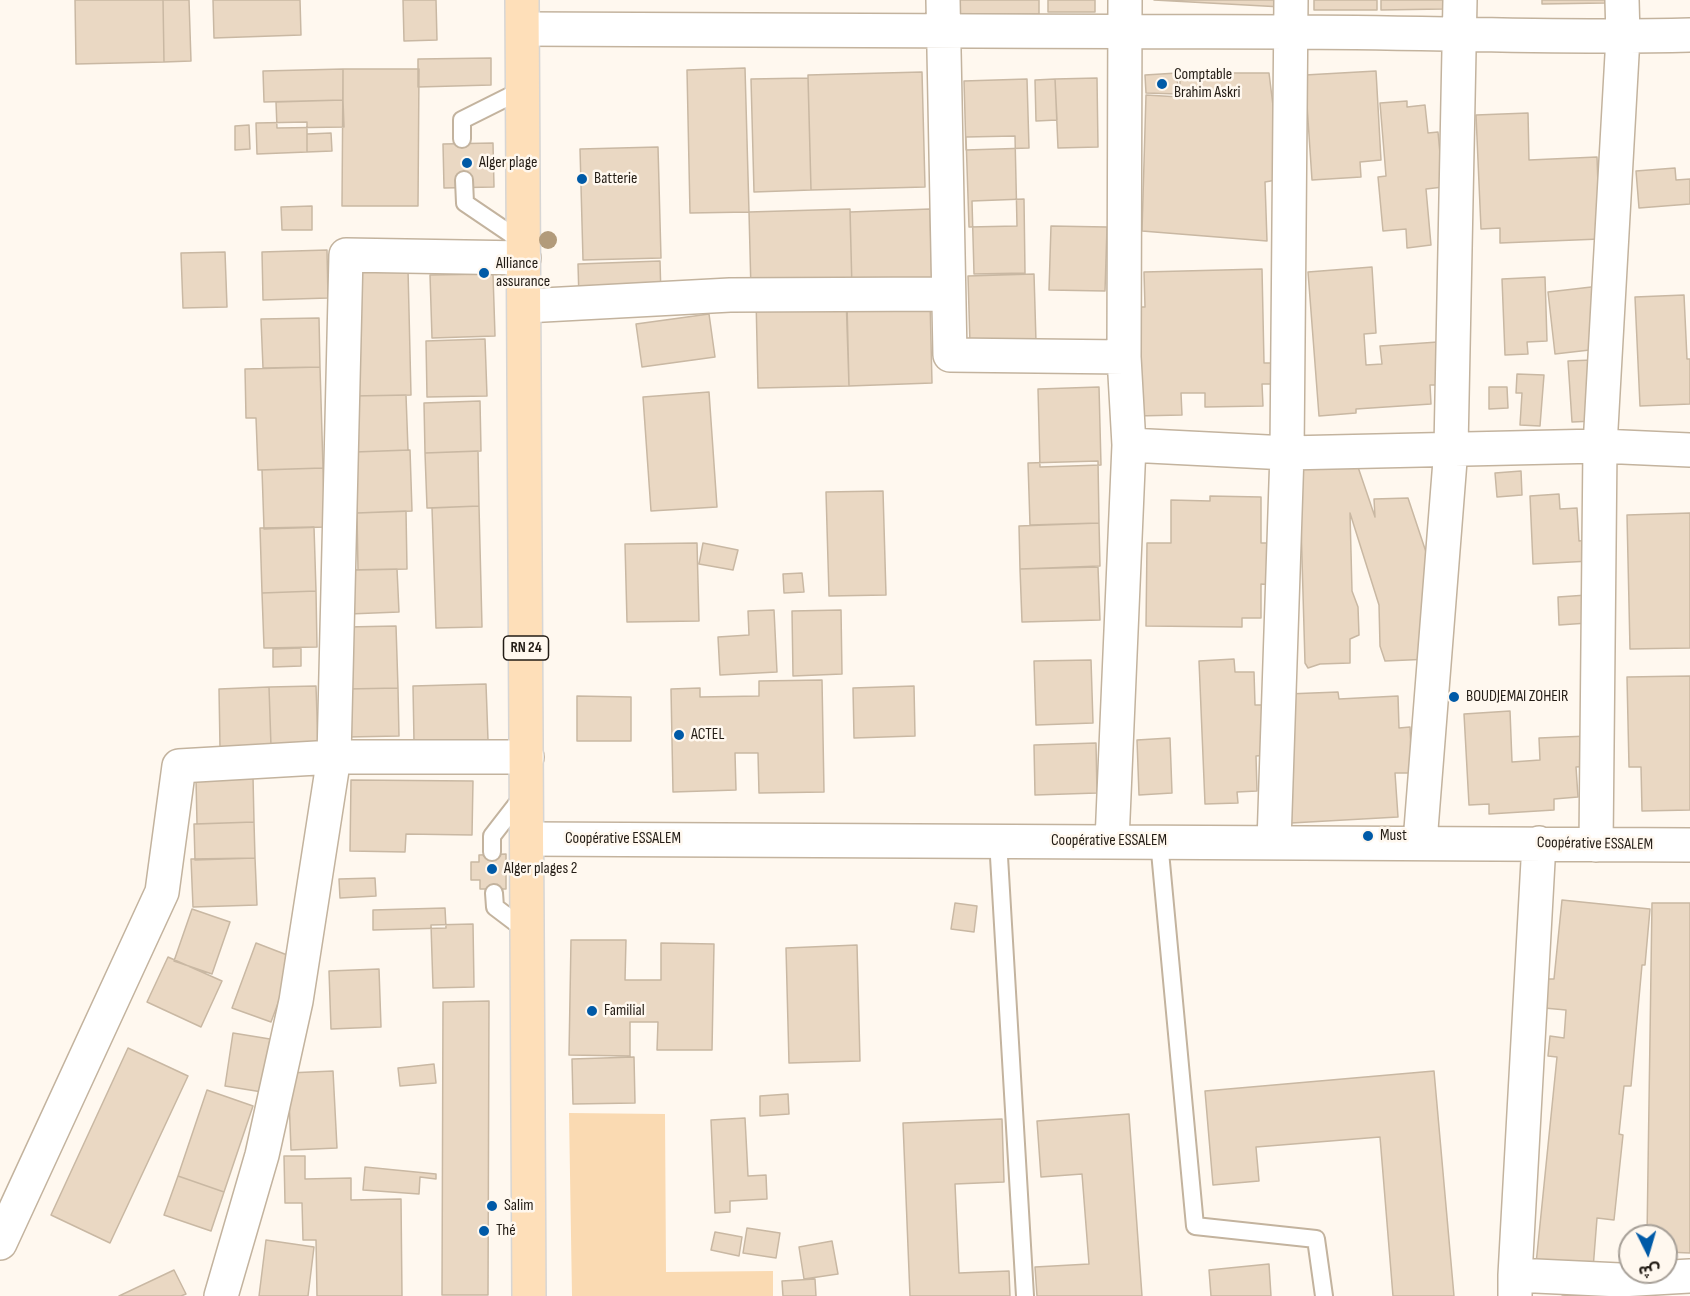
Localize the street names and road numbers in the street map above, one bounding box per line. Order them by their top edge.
road number: RN 24 [504,636,548,660]
street label: Coopérative ESSALEM [565,829,681,849]
street label: Coopérative ESSALEM [1051,831,1167,851]
street label: Coopérative ESSALEM [1537,833,1653,855]

